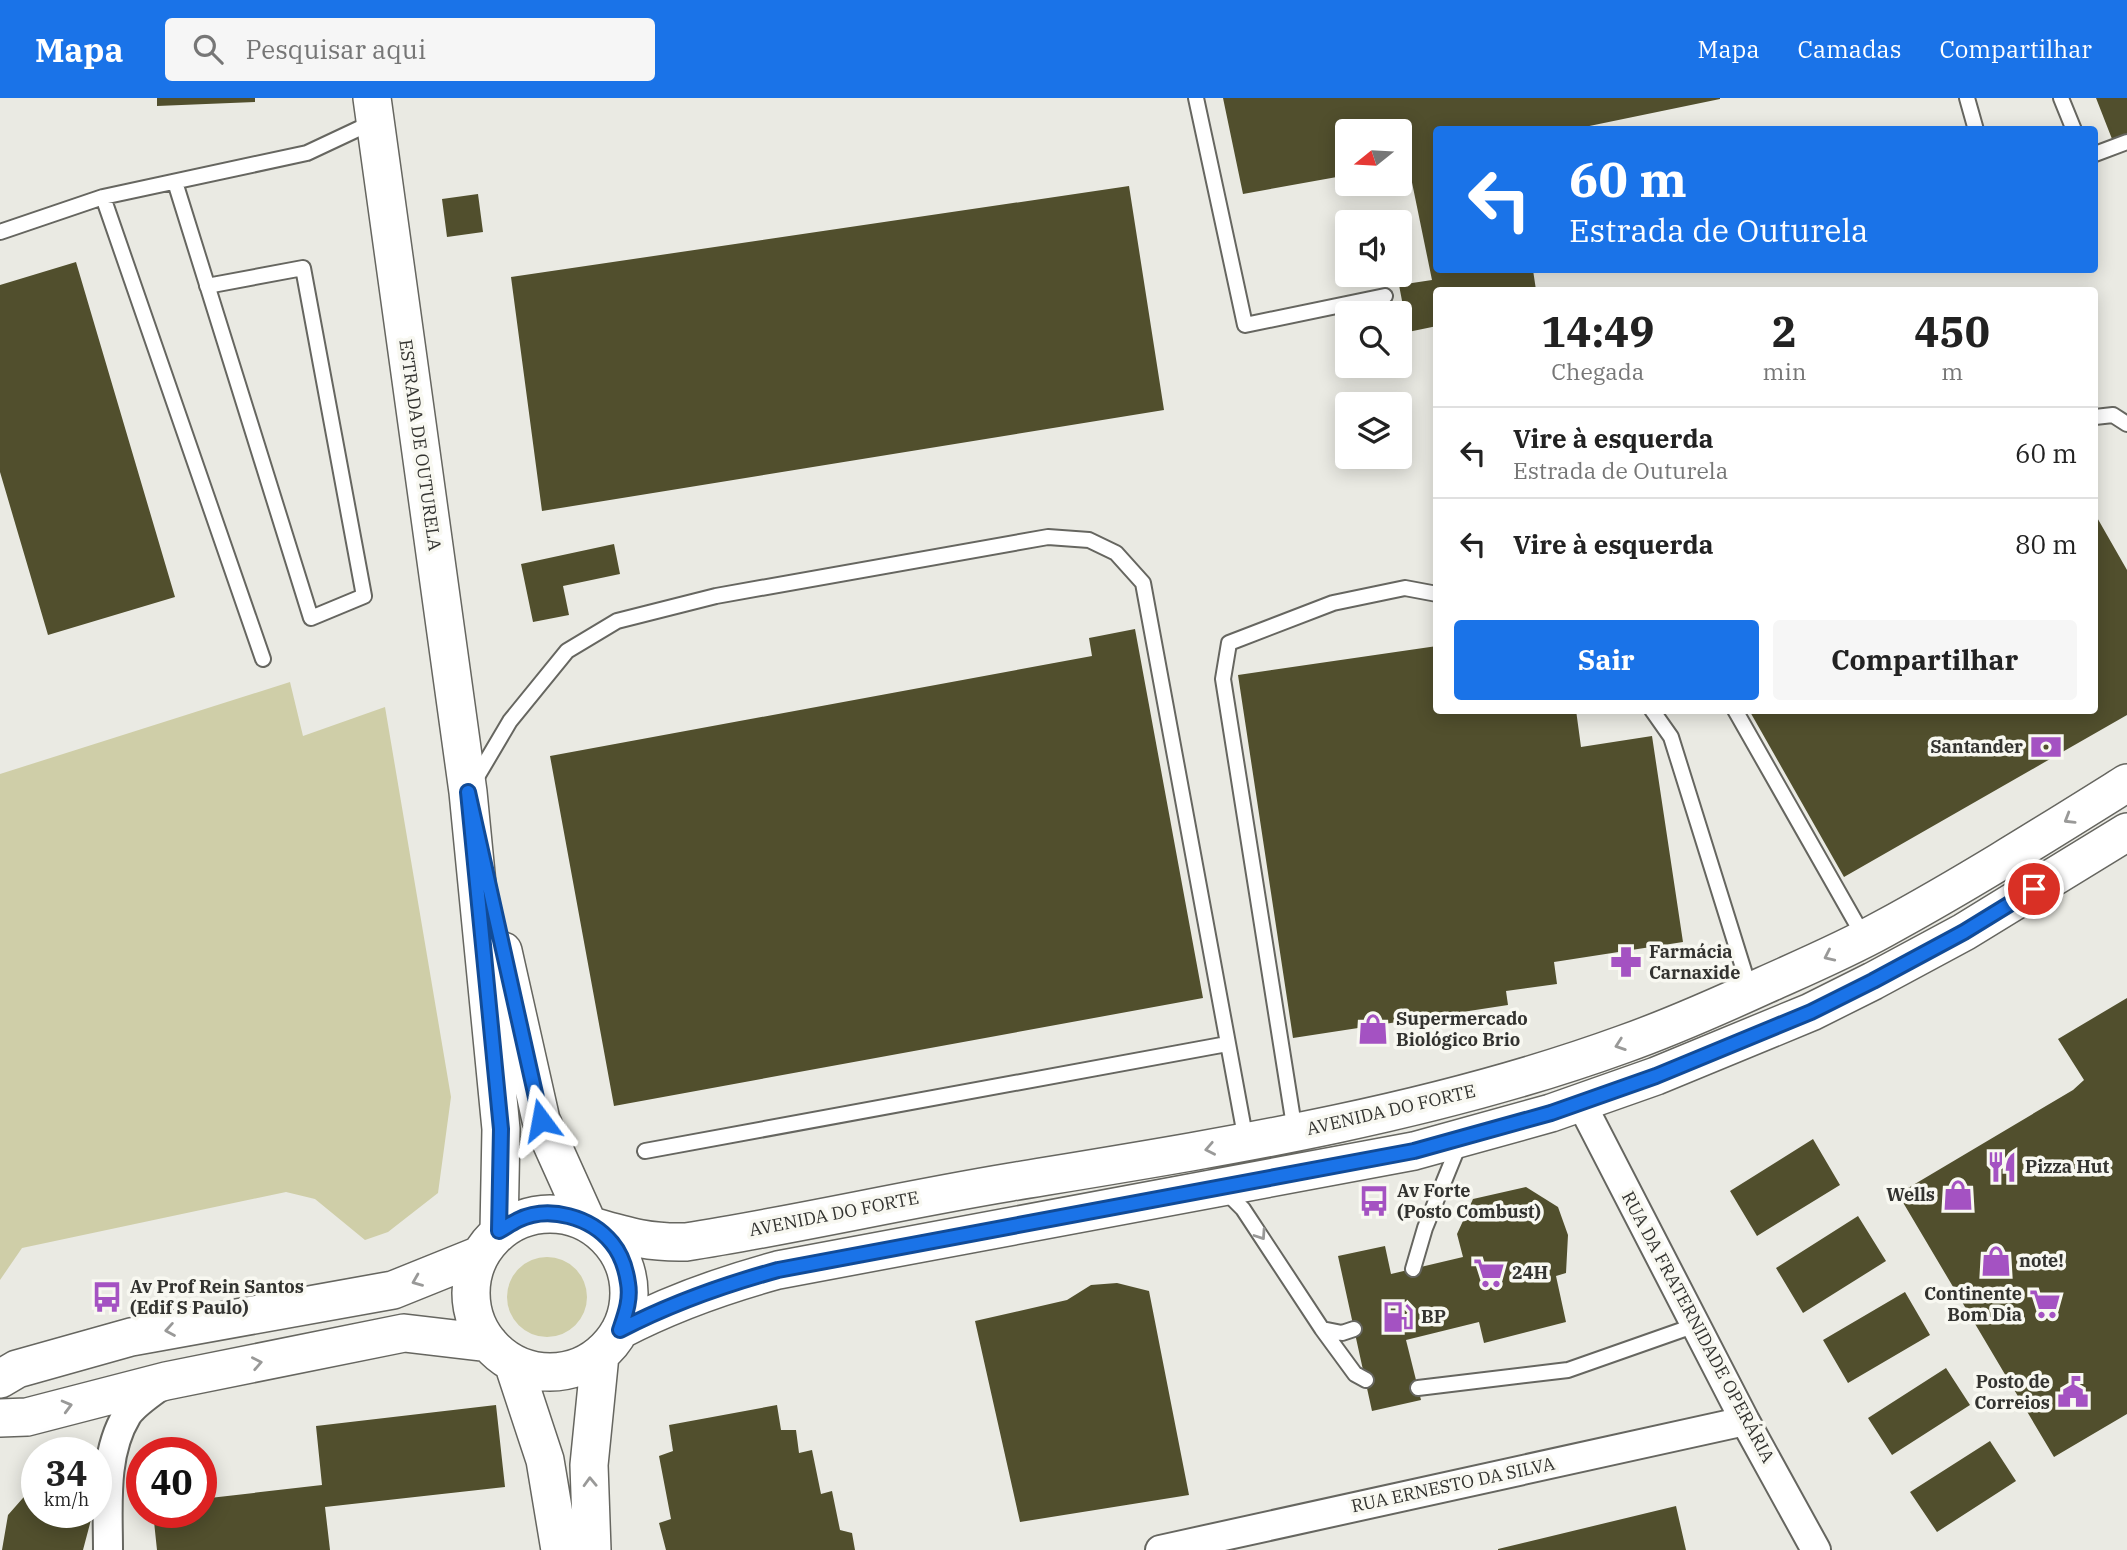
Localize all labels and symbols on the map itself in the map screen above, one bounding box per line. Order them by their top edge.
north arrow [1335,119,1412,196]
street label: ESTRADA DE OUTURELA [394,338,447,553]
bank icon: Santander [2029,730,2063,764]
place label: Santander [1930,735,2023,758]
one-way arrow [2063,811,2076,824]
pin [2004,859,2064,919]
place label: Farmácia Carnaxide [1649,940,1740,984]
pharmacy icon: Farmácia Carnaxide [1609,945,1643,979]
one-way arrow [1824,948,1836,962]
place label: Supermercado Biológico Brio [1396,1007,1528,1051]
shop icon: Supermercado Biológico Brio [1356,1012,1390,1046]
one-way arrow [1614,1037,1626,1051]
street label: AVENIDA DO FORTE [1304,1079,1478,1140]
position arrow [504,1083,578,1157]
one-way arrow [1204,1140,1216,1155]
restaurant icon: Pizza Hut [1985,1150,2019,1184]
place label: Pizza Hut [2025,1155,2110,1178]
shop icon: Wells [1941,1178,1975,1212]
place label: Av Forte (Posto Combust) [1397,1179,1541,1223]
place label: Wells [1886,1183,1935,1206]
bus stop icon: Av Forte (Posto Combust) [1357,1184,1391,1218]
street label: AVENIDA DO FORTE [747,1186,921,1241]
street label: RUA DA FRATERNIDADE OPERÁRIA [1617,1187,1780,1467]
one-way arrow [1253,1228,1266,1241]
shop icon: note! [1979,1244,2013,1278]
place label: note! [2019,1249,2064,1272]
supermarket icon: 24H [1472,1256,1506,1290]
place label: 24H [1512,1261,1548,1284]
one-way arrow [411,1272,423,1286]
place label: Av Prof Rein Santos (Edif S Paulo) [130,1275,304,1319]
bus stop icon: Av Prof Rein Santos (Edif S Paulo) [90,1280,124,1314]
place label: Continente Bom Dia [1924,1282,2022,1326]
supermarket icon: Continente Bom Dia [2028,1287,2062,1321]
fuel station icon: BP [1381,1300,1415,1334]
place label: BP [1421,1305,1446,1328]
one-way arrow [164,1322,176,1337]
one-way arrow [251,1356,263,1371]
place label: Posto de Correios [1974,1370,2050,1414]
public building icon: Posto de Correios [2056,1375,2090,1409]
one-way arrow [61,1400,73,1414]
speed limit sign: 40 [126,1437,217,1528]
street label: RUA ERNESTO DA SILVA [1349,1452,1558,1517]
one-way arrow [582,1476,597,1487]

